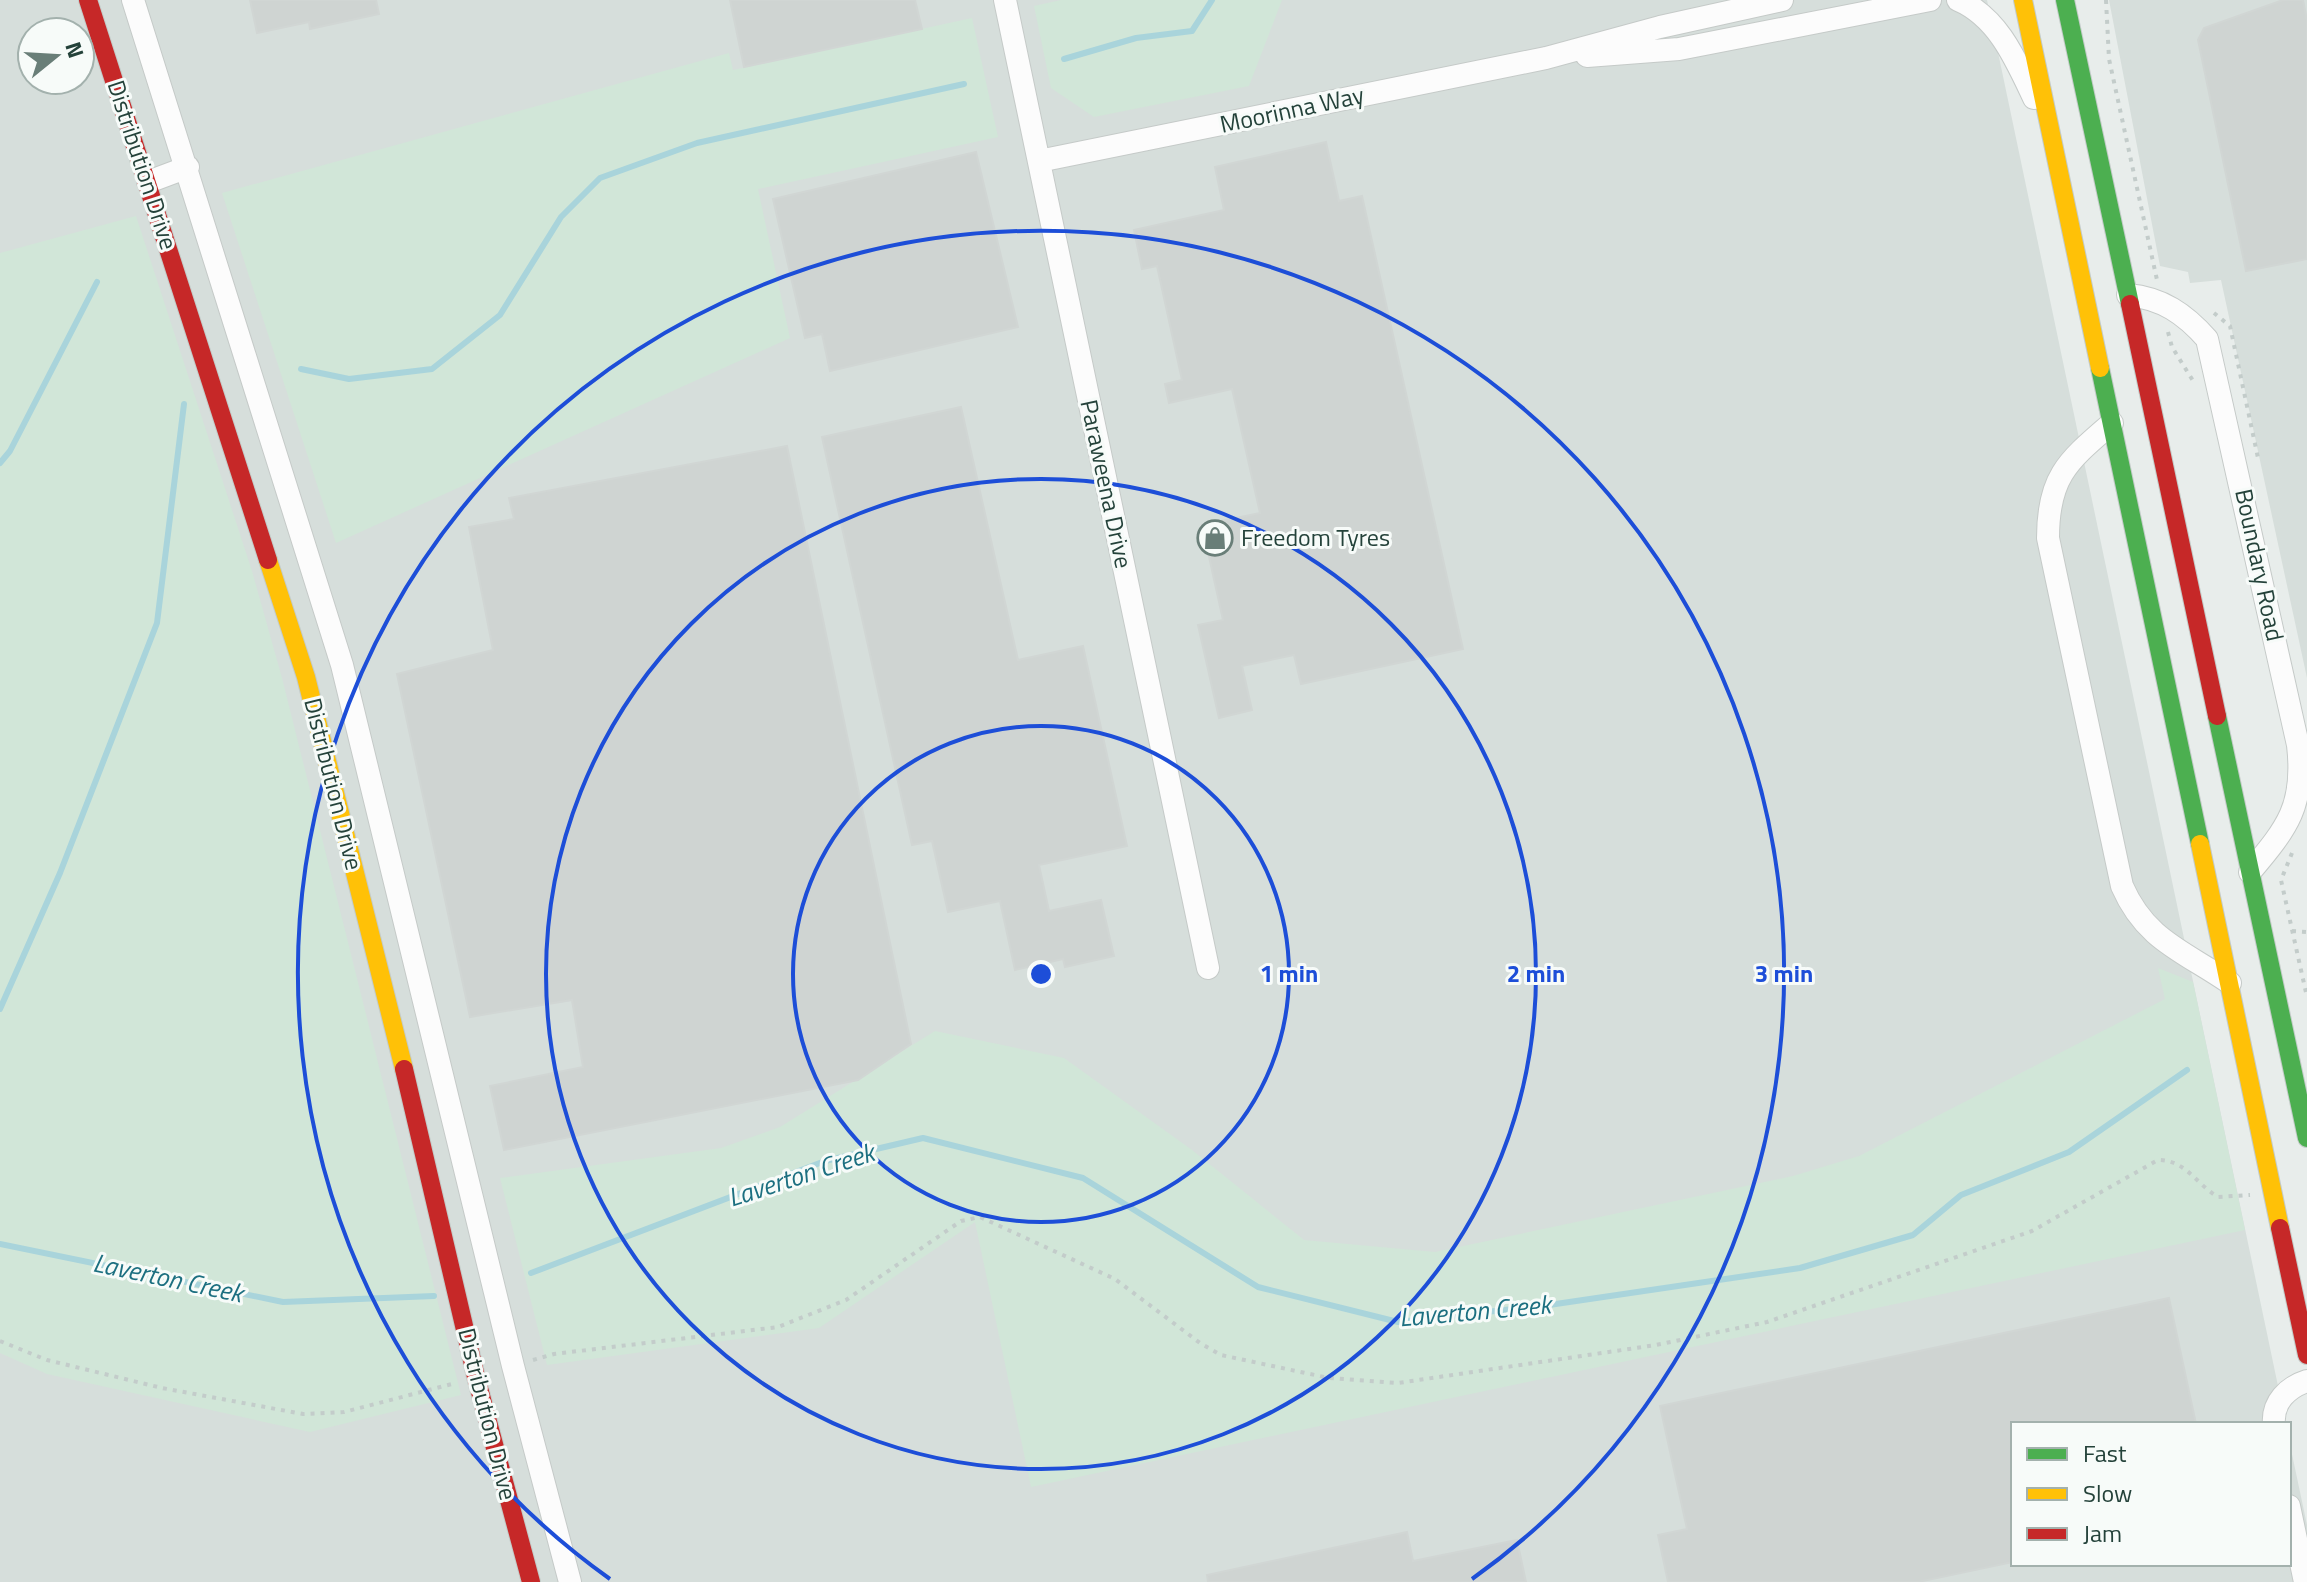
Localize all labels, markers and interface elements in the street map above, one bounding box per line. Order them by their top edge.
north arrow [16,16,96,96]
text: N [56,37,94,62]
street label: Distribution Drive [99,75,187,254]
street label: Moorinna Way [1216,76,1368,142]
street label: Paraweena Drive [1072,396,1142,571]
street label: Boundary Road [2226,485,2294,644]
shop icon: Freedom Tyres [1196,519,1234,557]
place label: Freedom Tyres [1241,519,1390,555]
street label: Distribution Drive [295,694,373,874]
text: 1 min [1260,955,1318,991]
text: 2 min [1507,955,1565,991]
text: 3 min [1755,955,1813,991]
centre of rings [1027,960,1055,988]
water label: Laverton Creek [723,1131,882,1217]
water label: Laverton Creek [90,1243,250,1313]
water label: Laverton Creek [1398,1284,1556,1337]
street label: Distribution Drive [449,1324,527,1504]
legend [2011,1422,2291,1566]
text: Fast [2083,1435,2127,1471]
text: Slow [2083,1475,2132,1511]
text: Jam [2083,1515,2122,1551]

